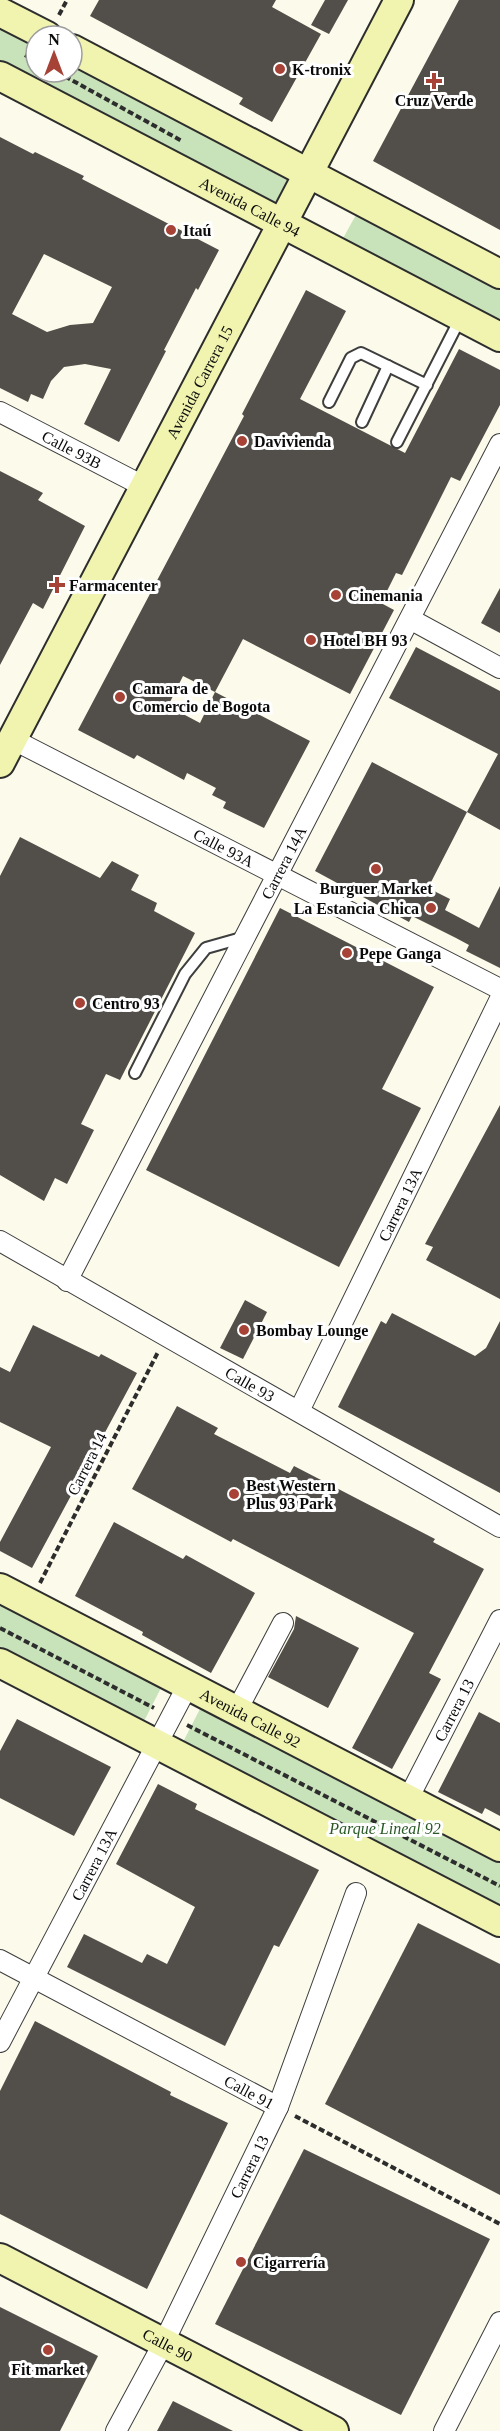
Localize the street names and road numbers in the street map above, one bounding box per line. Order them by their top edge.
street label: Avenida Calle 94 [197,173,303,240]
street label: Avenida Carrera 15 [163,323,236,441]
street label: Calle 93B [39,427,104,472]
street label: Carrera 14A [258,823,309,902]
street label: Calle 93A [191,825,257,870]
street label: Carrera 13A [375,1164,425,1244]
street label: Calle 93 [222,1363,278,1405]
street label: Carrera 14 [64,1430,110,1498]
street label: Carrera 13 [431,1676,477,1744]
street label: Avenida Calle 92 [197,1685,304,1751]
street label: Carrera 13A [68,1825,120,1903]
street label: Calle 91 [222,2072,277,2112]
street label: Carrera 13 [227,2132,272,2201]
street label: Calle 90 [140,2325,196,2365]

